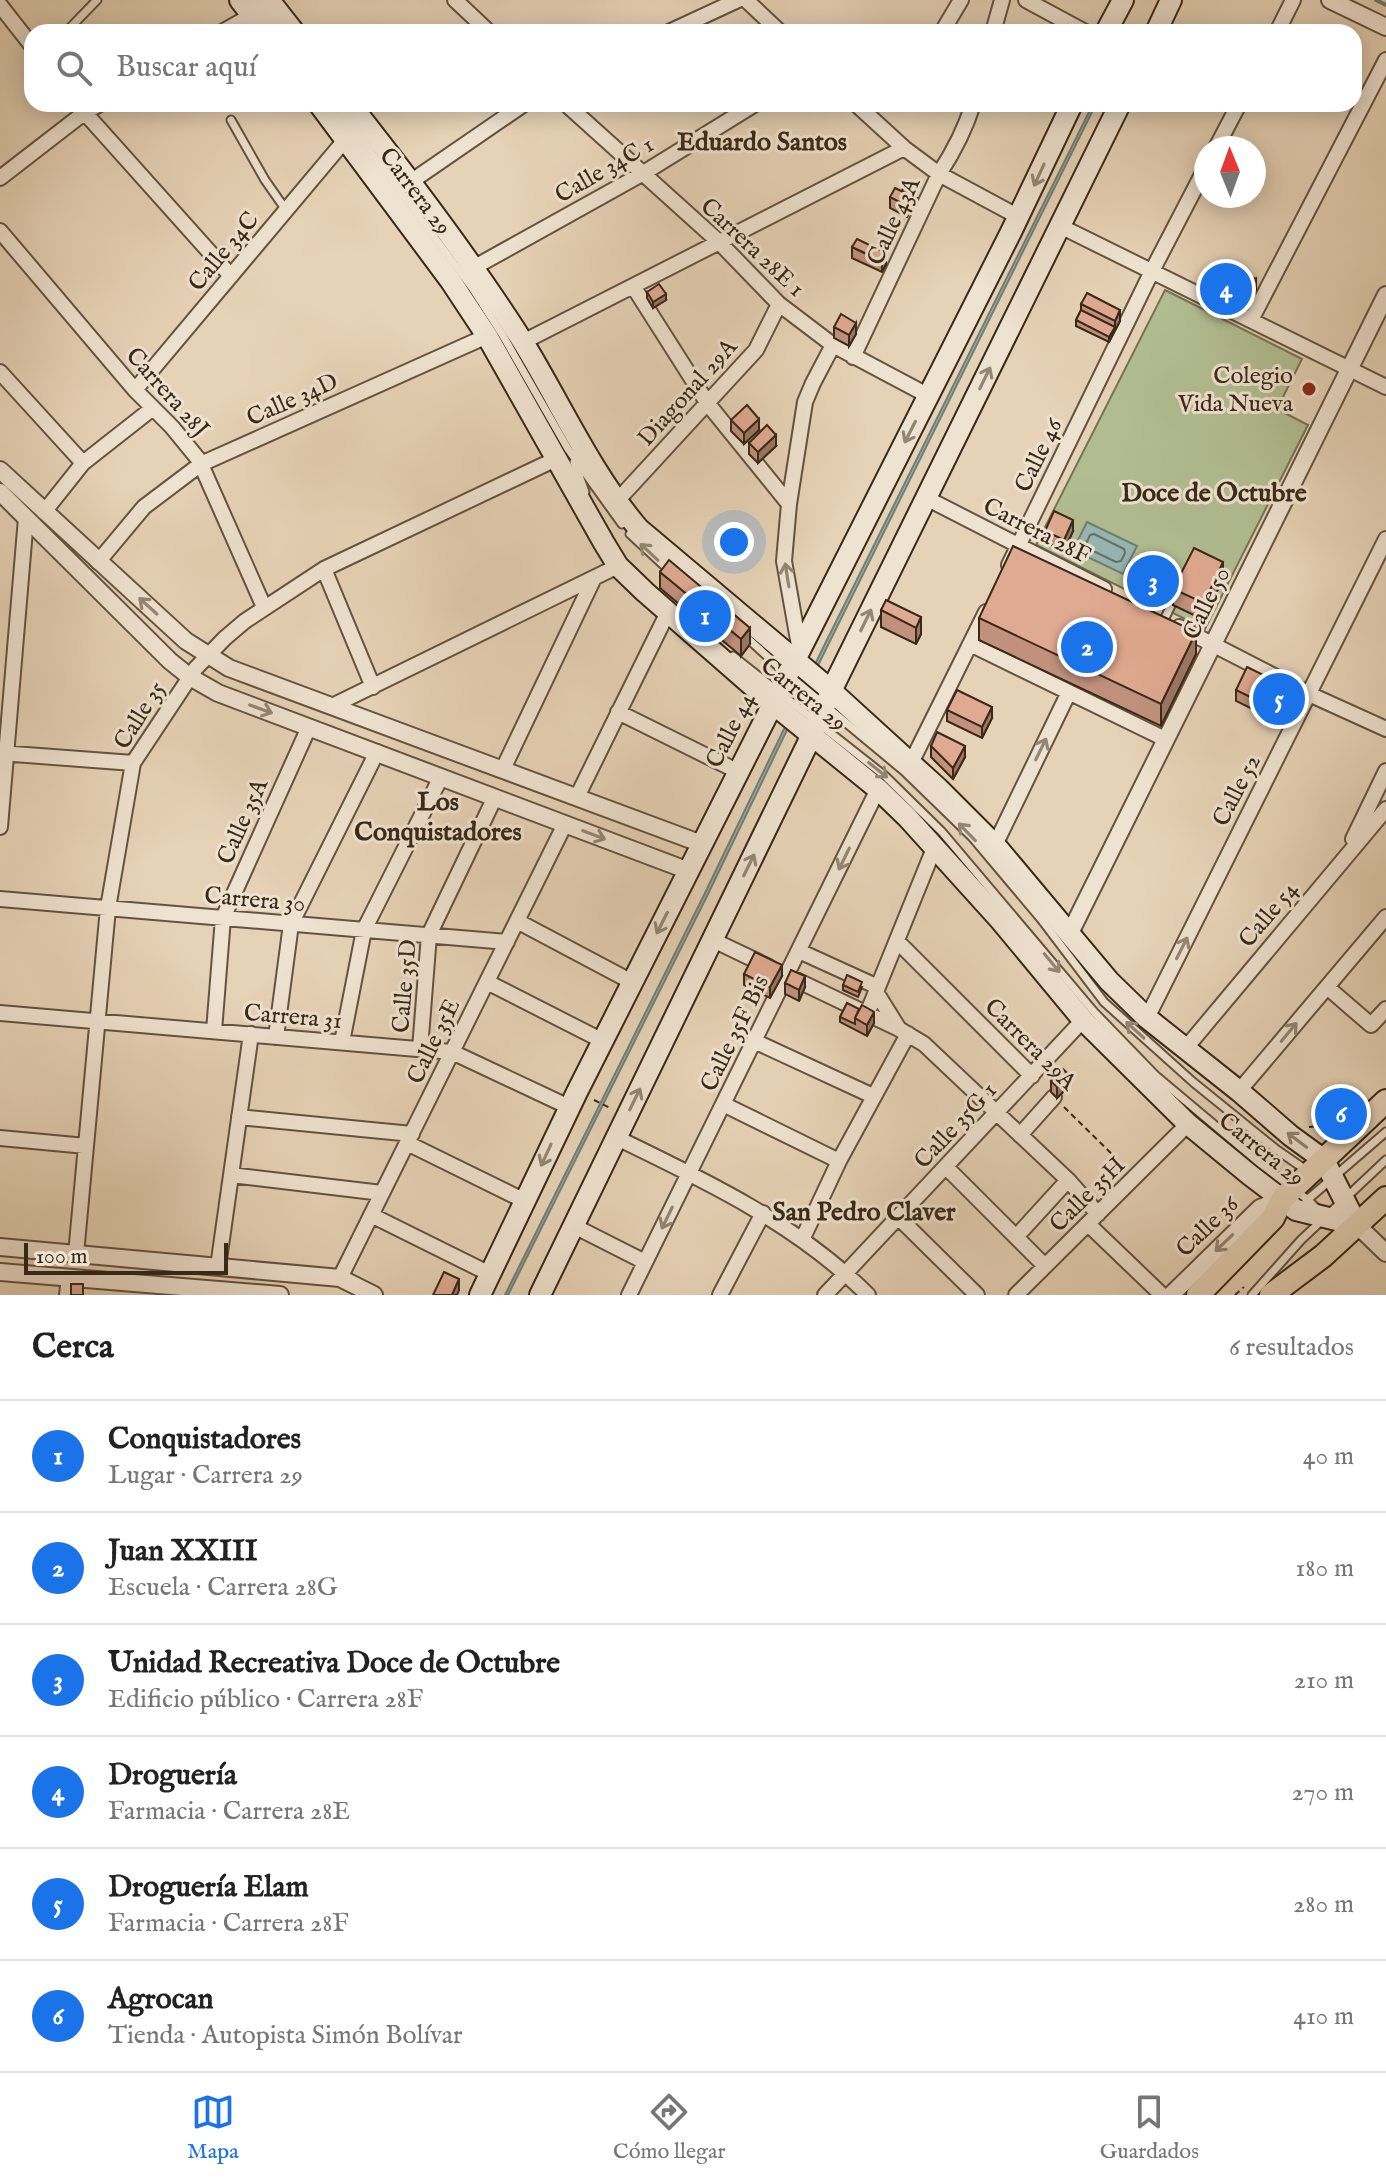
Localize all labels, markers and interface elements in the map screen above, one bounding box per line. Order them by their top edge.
search box [24,24,1362,112]
icon: search [52,46,96,90]
text: Buscar aquí [116,49,257,87]
district label: Eduardo Santos [677,126,847,159]
street label: Calle 34C 1 [550,130,660,211]
north arrow [1194,136,1266,208]
street label: Carrera 29 [372,142,458,242]
one-way arrow [1031,162,1046,186]
street label: Calle 43A [860,172,929,271]
street label: Carrera 28E 1 [693,192,811,304]
street label: Calle 34C [182,206,266,298]
pin: 4 [1200,259,1252,319]
street label: Diagonal 29A [632,332,745,453]
street label: Carrera 28J [118,341,216,445]
place label: Colegio Vida Nueva [1177,361,1294,420]
one-way arrow [978,366,993,390]
street label: Calle 34D [242,367,343,434]
marker: Colegio Vida Nueva [1300,380,1318,398]
street label: Calle 46 [1008,413,1071,498]
one-way arrow [902,420,917,444]
district label: Doce de Octubre [1121,477,1307,510]
street label: Carrera 28F [977,491,1095,572]
your location [714,522,754,562]
one-way arrow [640,544,660,562]
pin: 3 [1127,551,1179,611]
one-way arrow [778,562,793,588]
street label: Calle 50 [1176,562,1238,645]
pin: 1 [679,586,731,646]
one-way arrow [138,597,158,615]
one-way arrow [859,609,874,632]
pin: 2 [1061,617,1113,677]
street label: Carrera 29 [754,651,853,739]
pin: 5 [1253,669,1305,729]
street label: Calle 35 [107,676,173,756]
street label: Calle 44 [699,688,763,774]
one-way arrow [248,703,272,717]
one-way arrow [1034,738,1049,762]
street label: Calle 52 [1206,749,1269,832]
one-way arrow [867,762,888,779]
street label: Calle 35A [211,773,276,869]
district label: Los Conquistadores [354,786,522,849]
one-way arrow [957,822,976,842]
one-way arrow [581,829,606,843]
one-way arrow [836,847,851,871]
one-way arrow [742,854,758,878]
street label: Calle 54 [1232,875,1306,954]
street label: Carrera 30 [203,881,307,920]
one-way arrow [654,910,670,934]
one-way arrow [1174,937,1190,961]
street label: Calle 35D [386,938,425,1034]
one-way arrow [1043,952,1061,973]
street label: Calle 35F Bis [694,970,777,1097]
street label: Carrera 29A [977,992,1083,1098]
street label: Calle 35E [400,994,468,1089]
street label: Carrera 31 [242,998,343,1037]
one-way arrow [1125,1021,1145,1039]
one-way arrow [1280,1022,1298,1043]
street label: Calle 35G 1 [908,1076,1004,1176]
pin: 6 [1315,1084,1367,1144]
one-way arrow [628,1087,644,1111]
street label: Carrera 29 [1212,1106,1311,1194]
one-way arrow [1287,1132,1308,1149]
one-way arrow [538,1143,553,1167]
street label: Calle 35H [1043,1150,1133,1240]
street label: Calle 36 [1170,1189,1247,1265]
district label: San Pedro Claver [772,1196,956,1229]
one-way arrow [658,1206,673,1229]
one-way arrow [1214,1234,1234,1253]
scale bar [24,1239,228,1275]
text: 100 m [36,1243,88,1271]
text: Cerca [32,1326,114,1369]
text: 6 resultados [1229,1331,1354,1364]
text: Conquistadores [108,1421,301,1459]
text: 1 [53,1440,63,1473]
text: 40 m [1303,1440,1354,1473]
text: Lugar · Carrera 29 [108,1459,303,1492]
text: Juan XXIII [108,1533,258,1571]
text: 2 [52,1552,64,1585]
text: 180 m [1296,1552,1354,1585]
text: Escuela · Carrera 28G [108,1571,338,1604]
text: Unidad Recreativa Doce de Octubre [108,1645,560,1683]
text: 3 [53,1664,63,1697]
text: 210 m [1294,1664,1354,1697]
text: Edificio público · Carrera 28F [108,1683,423,1716]
text: Droguería [108,1757,237,1795]
text: 4 [52,1776,64,1809]
text: 270 m [1291,1776,1354,1809]
text: Farmacia · Carrera 28E [108,1795,350,1828]
text: Droguería Elam [108,1869,309,1907]
text: 5 [53,1888,63,1921]
text: 280 m [1293,1888,1354,1921]
text: Farmacia · Carrera 28F [108,1907,349,1940]
text: Agrocan [108,1981,214,2019]
text: 6 [53,2000,63,2033]
text: 410 m [1293,2000,1354,2033]
text: Tienda · Autopista Simón Bolívar [108,2019,463,2052]
tab: Mapa [187,2090,239,2166]
tab: Cómo llegar [613,2090,726,2166]
tab: Guardados [1100,2090,1199,2166]

